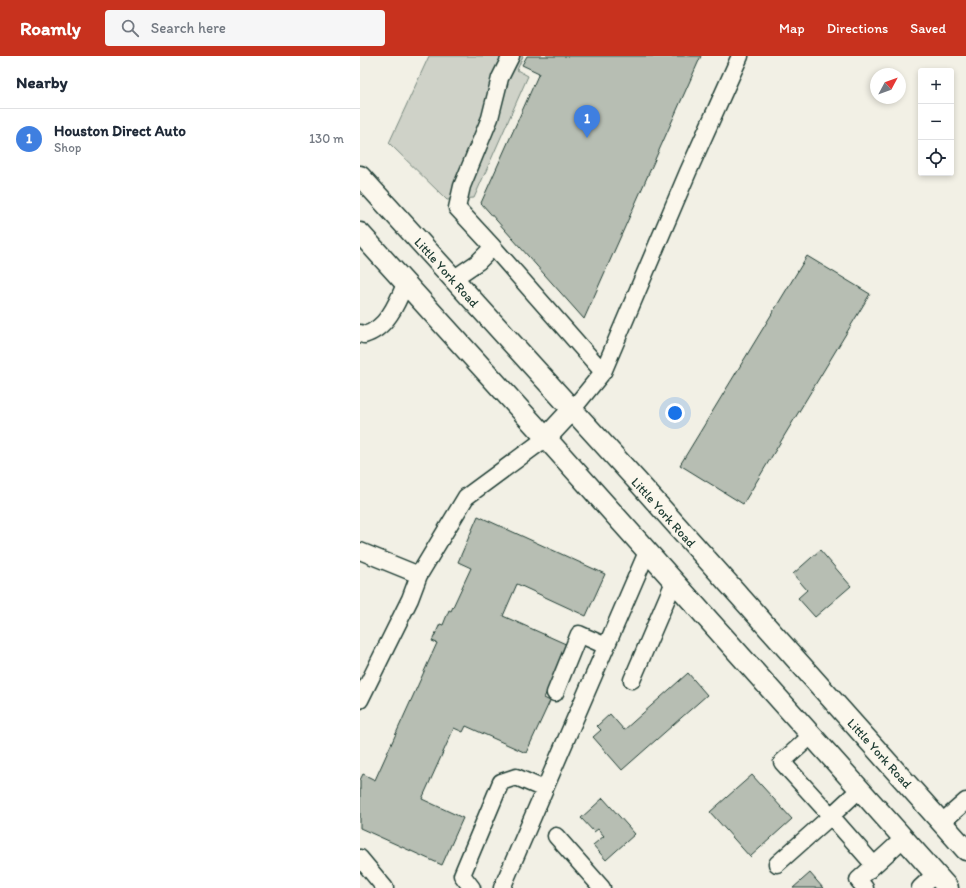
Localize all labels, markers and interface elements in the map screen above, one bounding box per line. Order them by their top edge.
search box [105,10,385,46]
text: Roamly [20,17,81,40]
icon: search [119,17,141,39]
text: Search here [151,19,226,37]
text: Map [779,20,805,37]
text: Directions [827,20,888,37]
text: Saved [910,20,946,37]
north arrow [870,68,906,104]
map controls [918,68,954,176]
button: + [918,68,954,104]
text: Nearby [16,72,68,92]
button: − [918,104,954,140]
pin: 1 [574,105,600,138]
text: Houston Direct Auto [54,122,186,140]
text: 1 [26,131,32,146]
text: 130 m [309,131,344,146]
text: Shop [54,140,81,155]
button: locate [918,140,954,176]
street label: Little York Road [411,234,482,310]
your location [665,403,685,423]
street label: Little York Road [628,474,699,550]
street label: Little York Road [844,715,915,791]

